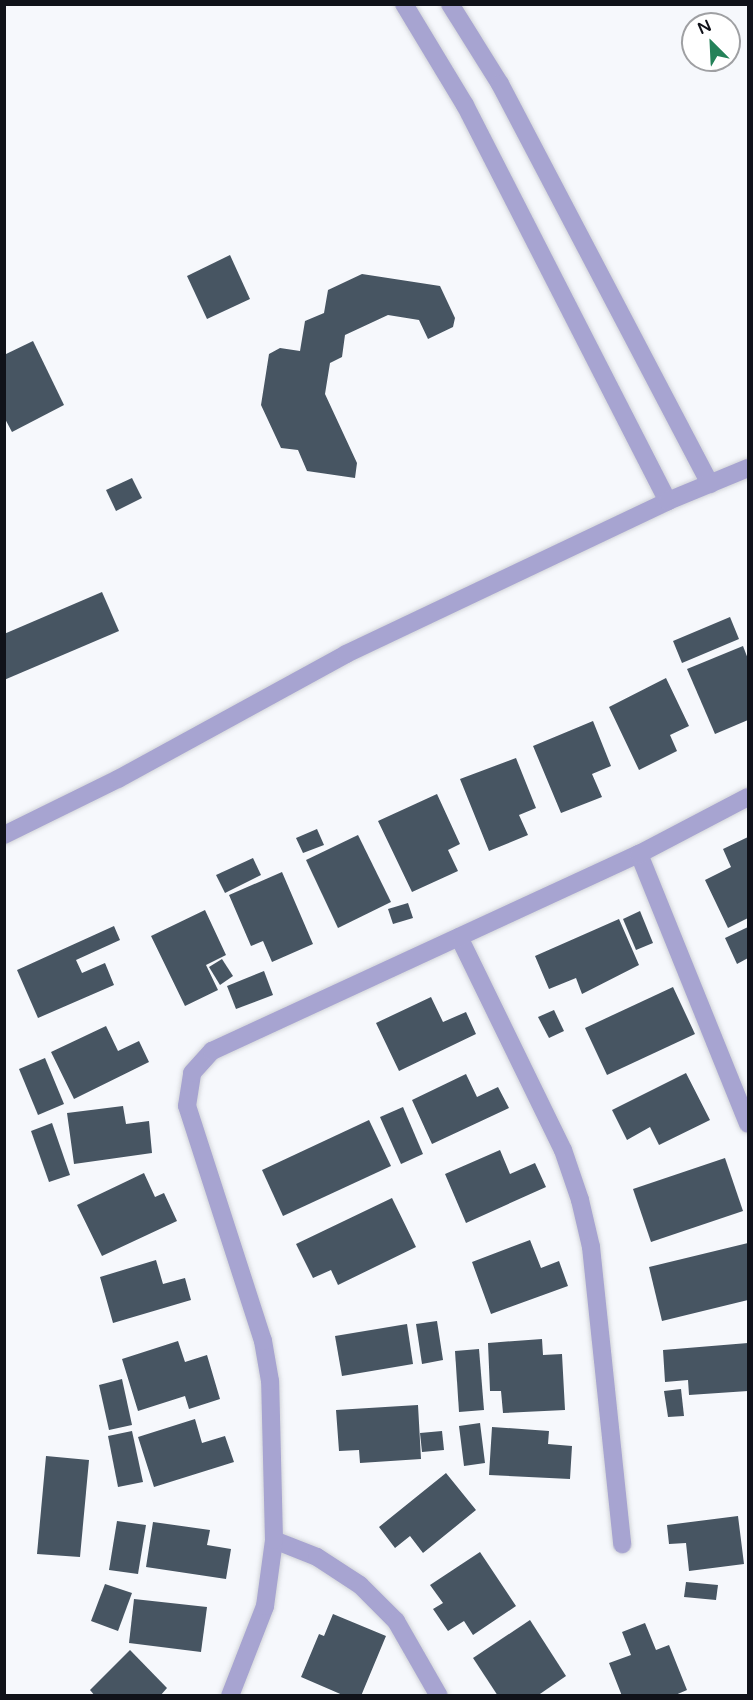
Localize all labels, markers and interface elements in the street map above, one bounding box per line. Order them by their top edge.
north arrow [681,12,741,72]
text: N [695,16,714,39]

